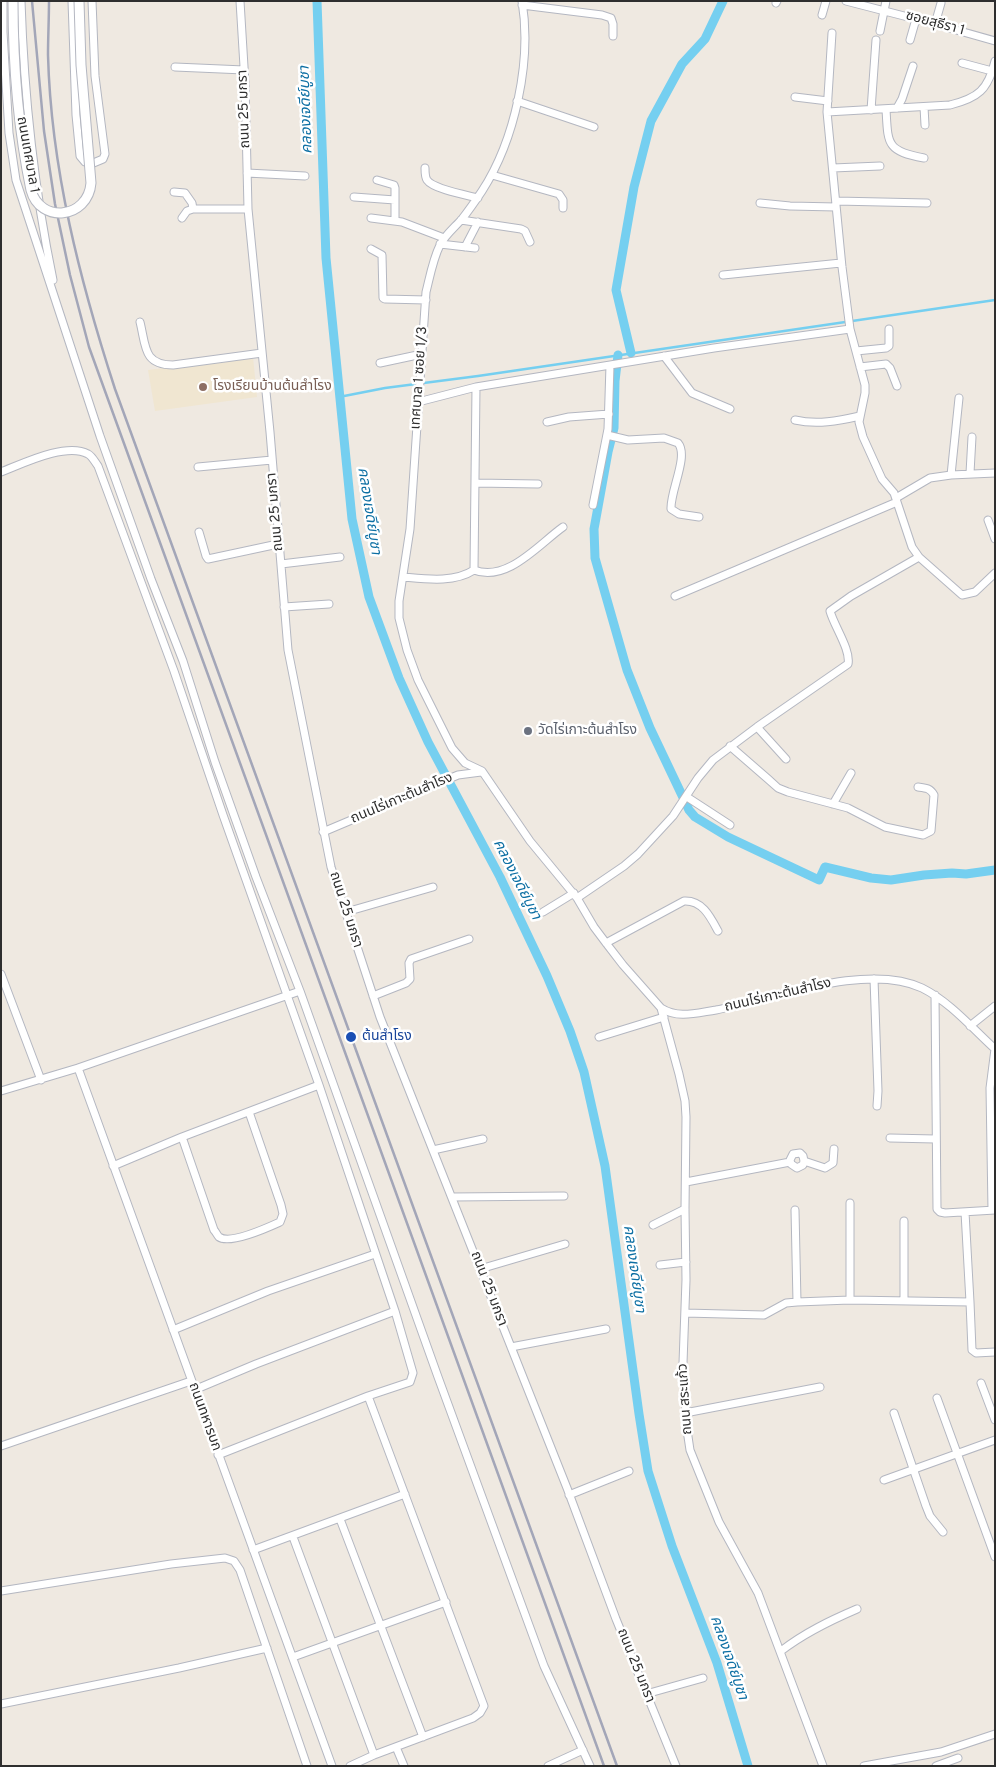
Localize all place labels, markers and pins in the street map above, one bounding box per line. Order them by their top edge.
place label: โรงเรียนบ้านต้นสำโรง [213,379,332,395]
marker: โรงเรียนบ้านต้นสำโรง [197,381,209,393]
place label: วัดไร่เกาะต้นสำโรง [538,723,637,739]
marker: วัดไร่เกาะต้นสำโรง [522,725,534,737]
place label: ต้นสำโรง [362,1029,412,1045]
marker: ต้นสำโรง [344,1030,358,1044]

